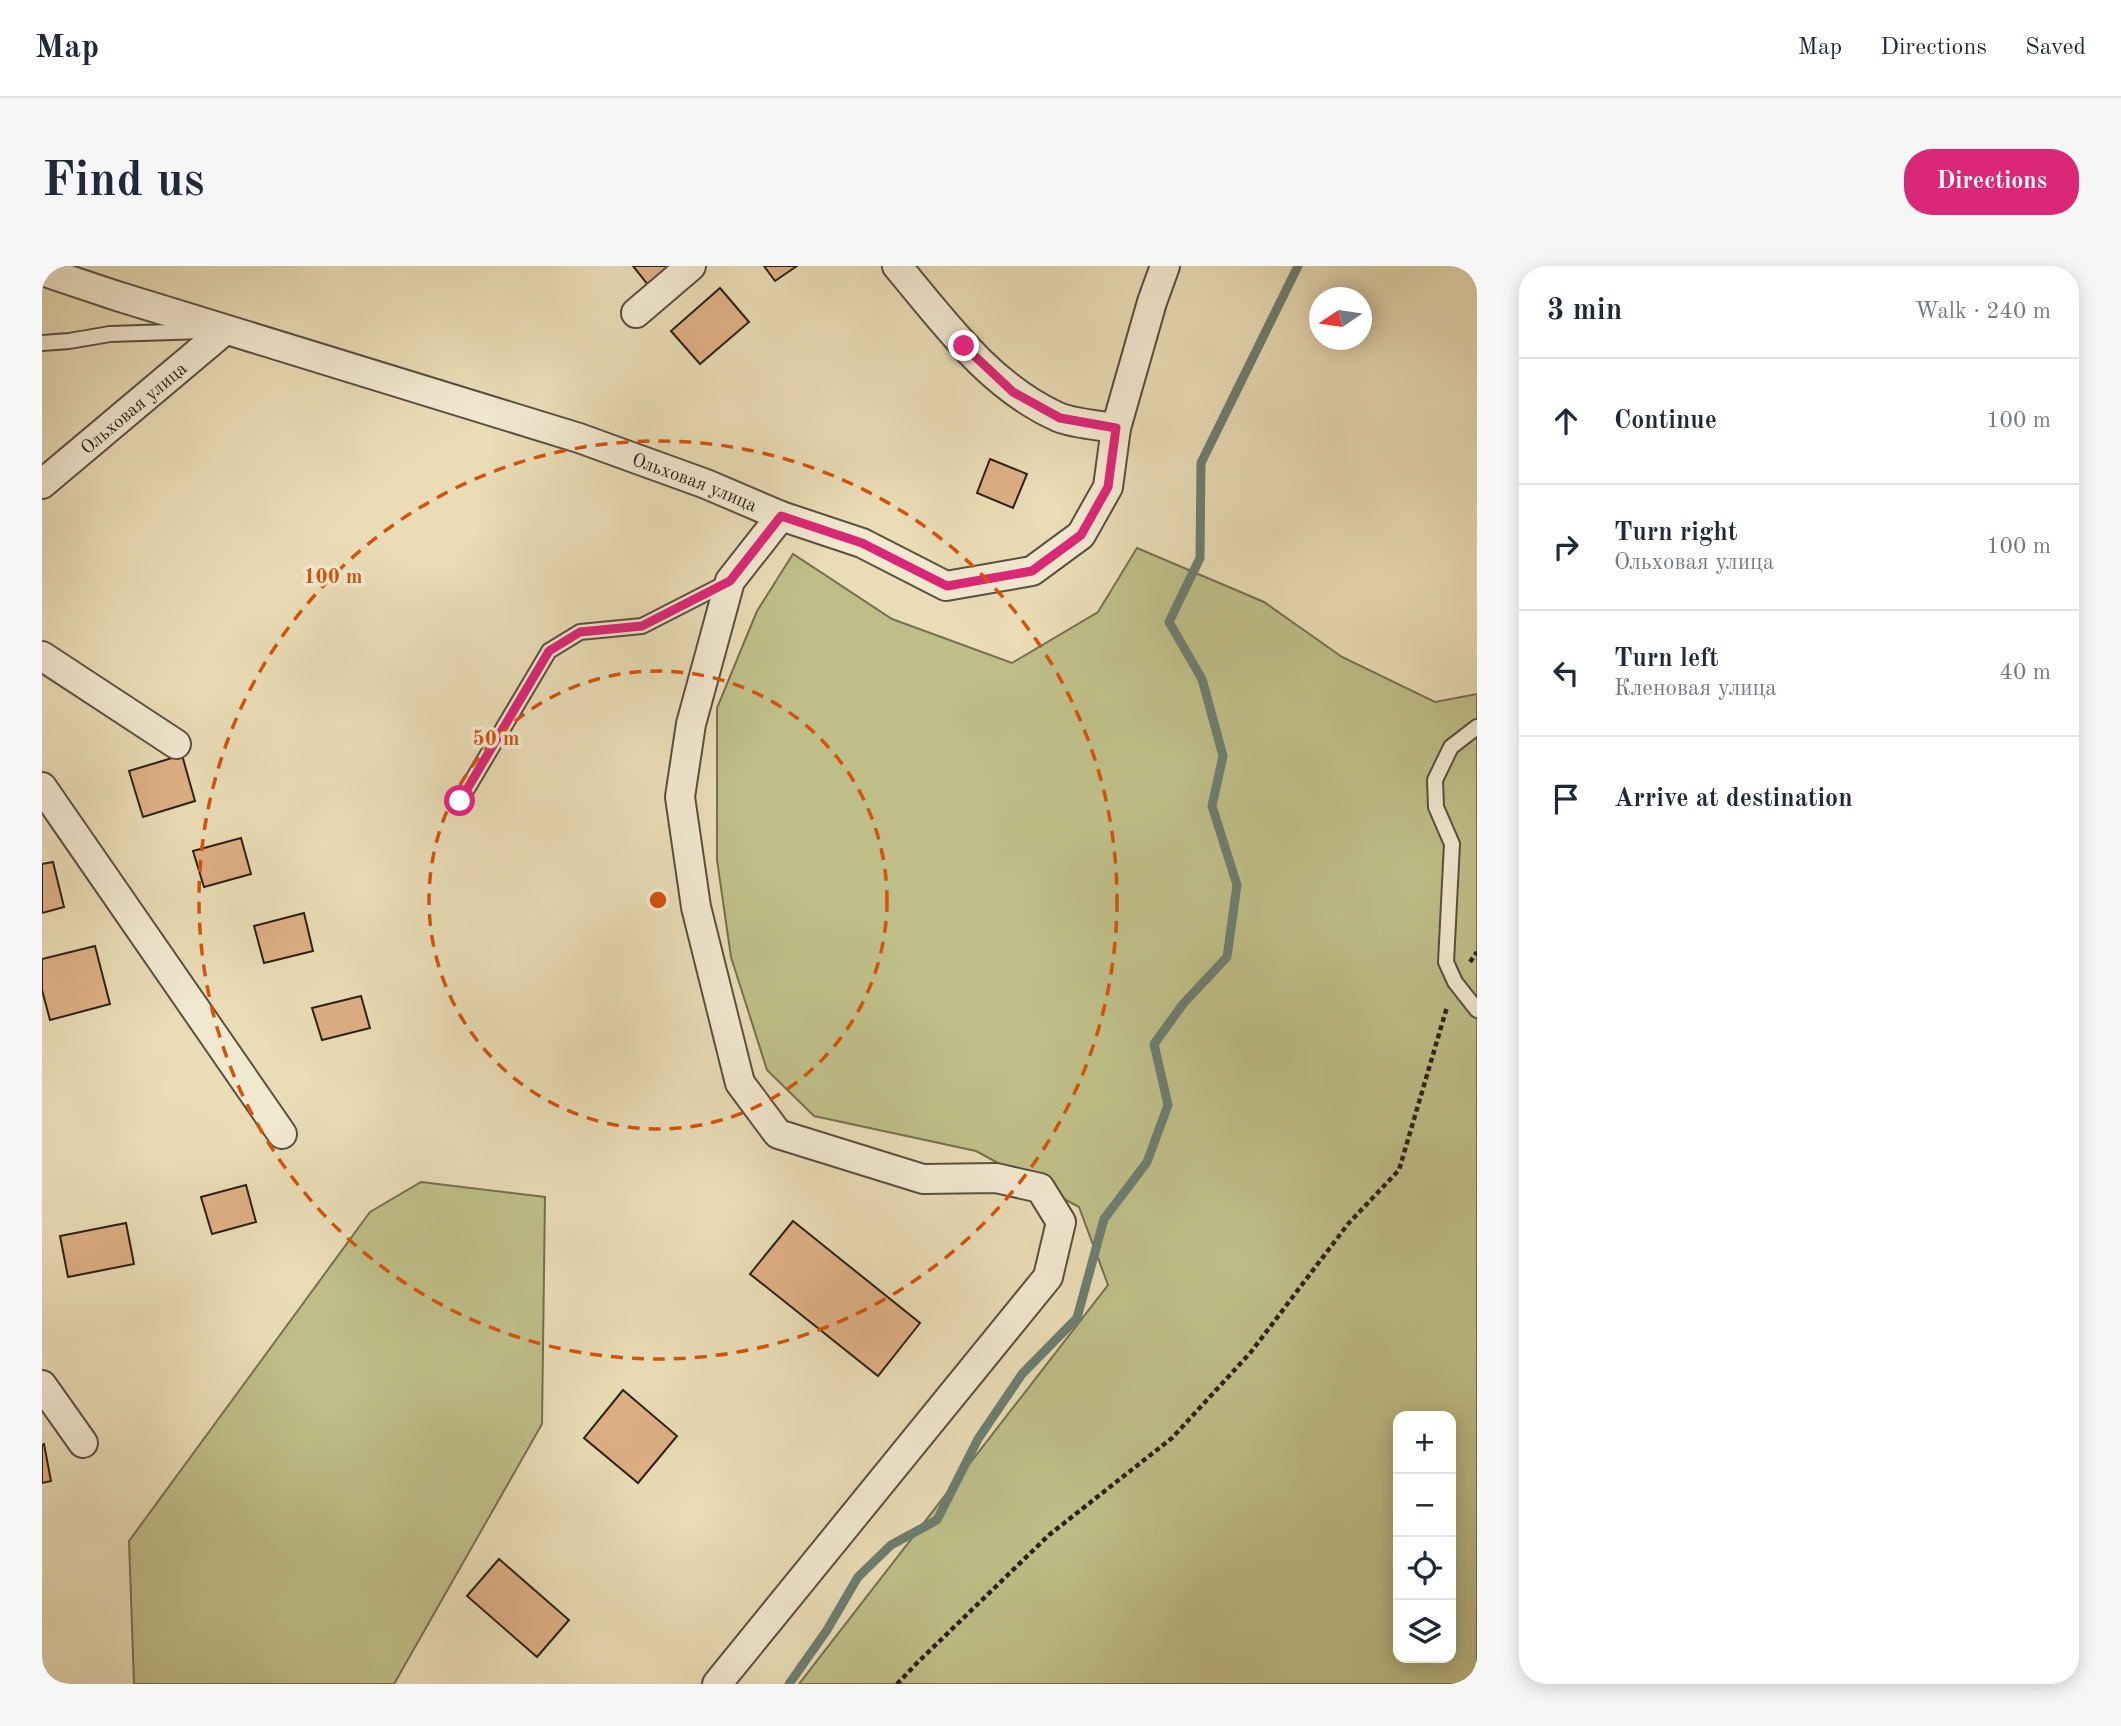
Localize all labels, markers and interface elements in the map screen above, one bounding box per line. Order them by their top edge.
text: Map [35,32,99,65]
text: Map [1798,36,1842,60]
text: Directions [1880,36,1987,60]
text: Saved [2025,36,2086,60]
button: Directions [1904,149,2079,215]
text: Find us [42,158,205,207]
north arrow [1309,287,1372,350]
text: 3 min [1547,296,1622,326]
text: Walk · 240 m [1915,300,2051,323]
route end [948,330,979,361]
street label: Ольховая улица [78,359,192,459]
icon: ahead [1547,402,1585,440]
text: Continue [1614,408,1717,434]
text: 100 m [1986,409,2051,432]
street label: Ольховая улица [629,451,760,517]
text: Turn right [1614,520,1737,546]
icon: right [1547,528,1585,566]
text: 100 m [1986,535,2051,558]
text: Ольховая улица [1614,551,1774,574]
text: 100 m [303,567,363,588]
text: Turn left [1614,646,1719,672]
icon: left [1547,654,1585,692]
text: 40 m [2000,661,2051,684]
text: Кленовая улица [1614,677,1777,700]
text: 50 m [472,729,520,750]
icon: arrive [1547,780,1585,818]
route start [444,785,475,816]
text: Arrive at destination [1614,786,1853,812]
centre of rings [646,888,670,912]
map controls [1393,1411,1456,1663]
button: + [1393,1411,1456,1474]
button: − [1393,1474,1456,1537]
button: locate [1393,1537,1456,1600]
button: layers [1393,1600,1456,1663]

